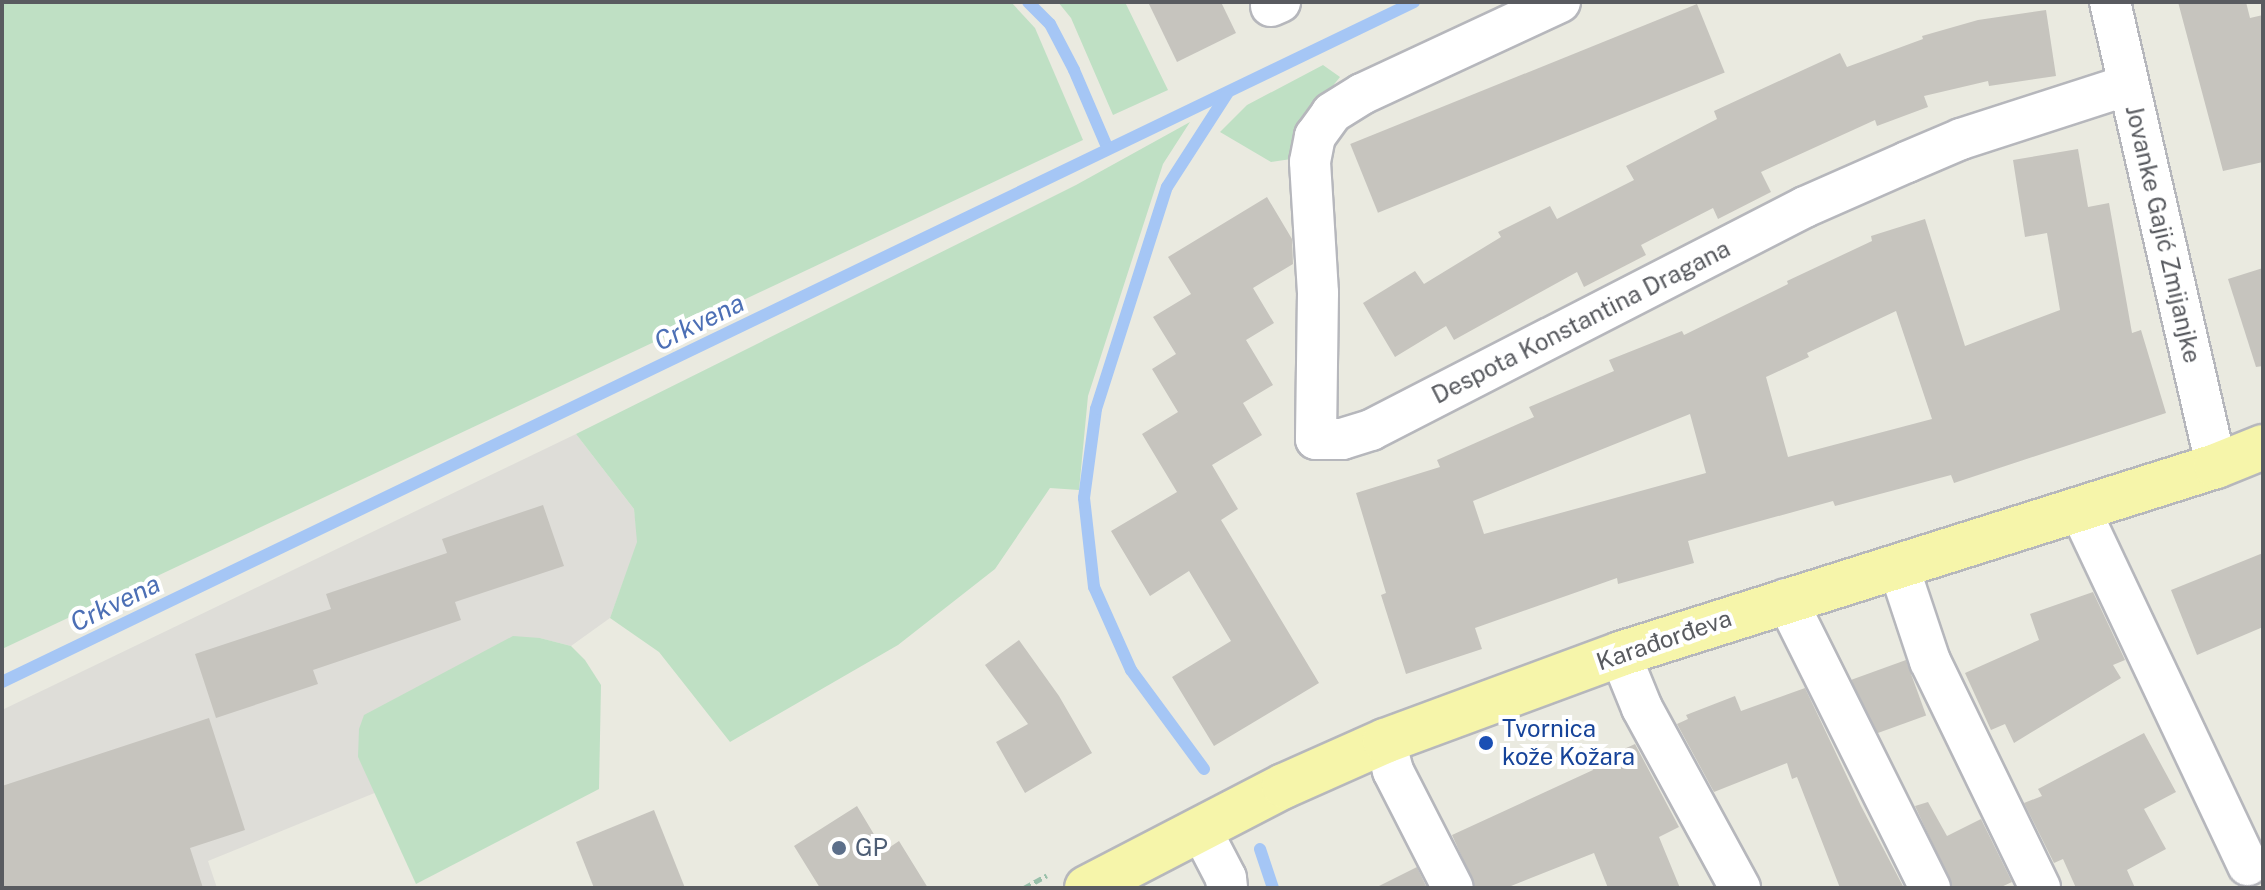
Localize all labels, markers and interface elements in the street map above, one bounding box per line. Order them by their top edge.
street label: Jovanke Gajić Zmijanjke [2119,102,2207,366]
street label: Despota Konstantina Dragana [1427,234,1735,410]
water label: Crkvena [649,287,749,357]
water label: Crkvena [65,568,165,638]
street label: Karađorđeva [1593,603,1735,677]
place label: Tvornica kože Kožara [1502,715,1635,771]
marker: Tvornica kože Kožara [1477,734,1495,752]
place label: GP [855,834,888,862]
marker: GP [830,839,848,857]

